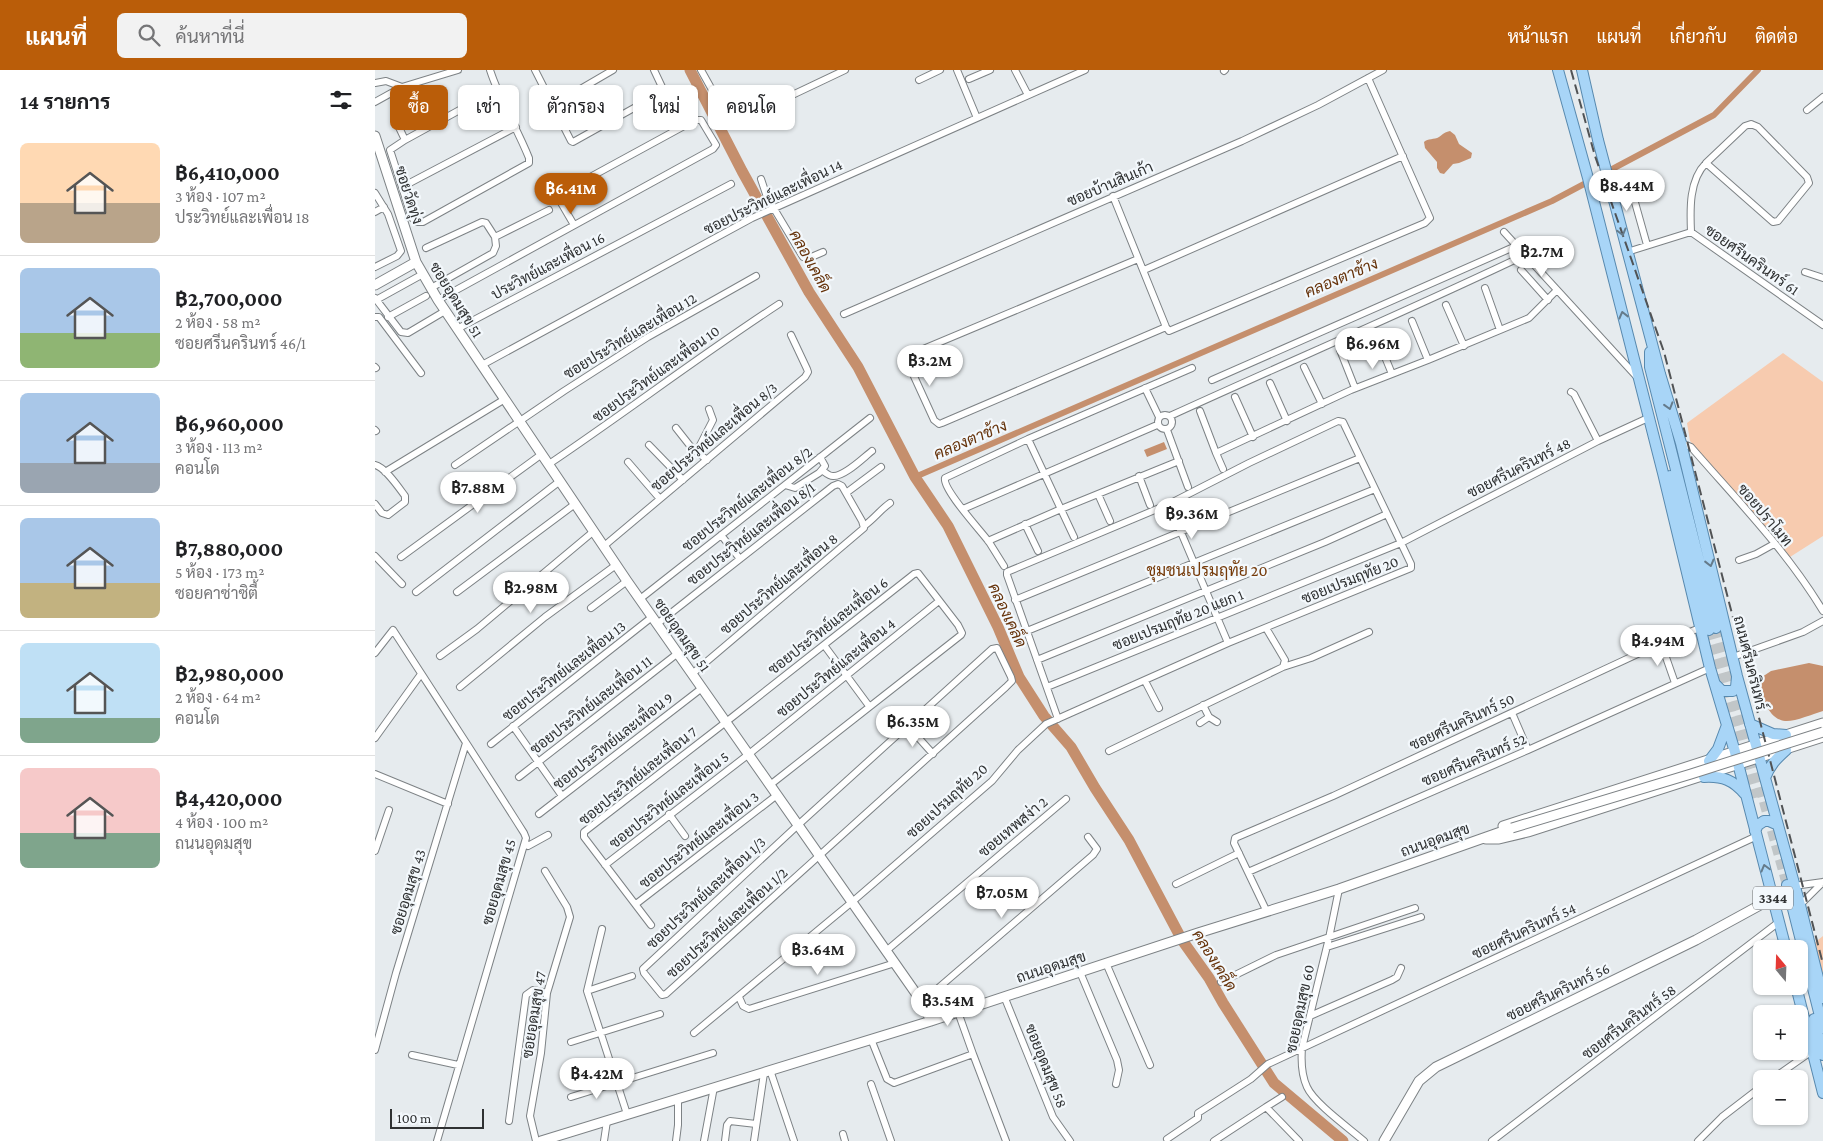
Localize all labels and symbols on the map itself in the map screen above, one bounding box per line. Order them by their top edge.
street label: ซอยประวิทย์และเพื่อน 14 [698,150,845,238]
street label: ซอยบ้านสินเก้า [1064,157,1155,209]
street label: ซอยวัดทุ่ง [389,163,428,227]
pin: ฿8.44M [1586,170,1668,212]
pin: ฿6.41M [530,172,612,215]
street label: ซอยศรีนครินทร์ 61 [1702,220,1803,298]
street label: ประวิทย์และเพื่อน 16 [485,223,607,303]
water label: คลองเคล็ด [786,225,839,296]
one-way arrow [1616,228,1627,237]
pin: ฿2.7M [1507,236,1577,278]
water label: คลองตาช้าง [1301,252,1380,300]
street label: ซอยอุดมสุข 51 [424,259,486,342]
street label: ซอยประวิทย์และเพื่อน 12 [557,284,699,382]
one-way arrow [1618,311,1629,320]
street label: ซอยประวิทย์และเพื่อน 10 [585,317,723,426]
pin: ฿6.96M [1332,328,1414,370]
pin: ฿3.2M [895,344,965,387]
street label: ซอยประวิทย์และเพื่อน 8/3 [643,374,780,494]
one-way arrow [1663,401,1673,409]
water label: คลองตาช้าง [930,414,1009,462]
street label: ซอยศรีนครินทร์ 48 [1464,433,1573,501]
street label: ซอยประวิทย์และเพื่อน 8/2 [675,438,815,555]
pin: ฿7.88M [437,472,519,514]
street label: ซอยประวิทย์และเพื่อน 8/1 [683,478,819,590]
street label: ซอยปราโมท [1735,480,1797,549]
pin: ฿9.36M [1151,498,1233,540]
street label: ซอยประวิทย์และเพื่อน 8 [717,530,841,638]
street label: ซอยเปรมฤทัย 20 [1299,552,1401,608]
one-way arrow [1704,559,1715,568]
district label: ชุมชนเปรมฤทัย 20 [1146,560,1268,582]
street label: ซอยประวิทย์และเพื่อน 6 [761,569,891,678]
pin: ฿2.98M [490,572,572,614]
water label: คลองเคล็ด [985,578,1034,650]
street label: ซอยเปรมฤทัย 20 แยก 1 [1110,585,1246,655]
street label: ซอยอุดมสุข 51 [648,595,713,677]
street label: ซอยประวิทย์และเพื่อน 4 [769,610,898,721]
street label: ซอยประวิทย์และเพื่อน 13 [495,612,629,724]
street label: ถนนศรีนครินทร์ [1731,614,1771,712]
pin: ฿4.94M [1617,624,1699,667]
street label: ซอยประวิทย์และเพื่อน 11 [523,647,655,757]
street label: ซอยประวิทย์และเพื่อน 9 [546,684,676,793]
street label: ซอยศรีนครินทร์ 50 [1406,689,1517,753]
pin: ฿6.35M [872,706,954,748]
street label: ซอยประวิทย์และเพื่อน 7 [572,718,700,828]
street label: ซอยศรีนครินทร์ 52 [1418,729,1529,789]
street label: ซอยประวิทย์และเพื่อน 5 [602,743,732,852]
street label: ซอยเปรมฤทัย 20 [903,760,991,842]
street label: ซอยประวิทย์และเพื่อน 3 [632,783,762,892]
street label: ซอยเทพสง่า 2 [974,792,1051,860]
street label: ถนนอุดมสุข [1398,820,1473,863]
street label: ซอยประวิทย์และเพื่อน 1/3 [639,829,769,952]
street label: ซอยอุดมสุข 45 [479,837,522,928]
street label: ซอยอุดมสุข 43 [387,847,431,938]
street label: ซอยประวิทย์และเพื่อน 1/2 [659,859,791,981]
one-way arrow [1760,863,1771,872]
pin: ฿7.05M [961,876,1043,919]
road number: 3344 [1753,886,1793,910]
street label: ซอยศรีนครินทร์ 54 [1469,898,1579,962]
water label: คลองเคล็ด [1189,924,1244,994]
pin: ฿3.64M [777,934,859,976]
north arrow [1753,940,1807,995]
street label: ถนนอุดมสุข [1014,948,1089,989]
street label: ซอยศรีนครินทร์ 56 [1503,958,1612,1024]
street label: ซอยอุดมสุข 60 [1283,963,1320,1055]
street label: ซอยอุดมสุข 47 [519,970,552,1060]
street label: ซอยศรีนครินทร์ 58 [1578,980,1679,1063]
pin: ฿3.54M [907,984,989,1027]
street label: ซอยอุดมสุข 58 [1019,1022,1070,1111]
pin: ฿4.42M [556,1058,638,1100]
scale bar [390,1106,484,1129]

